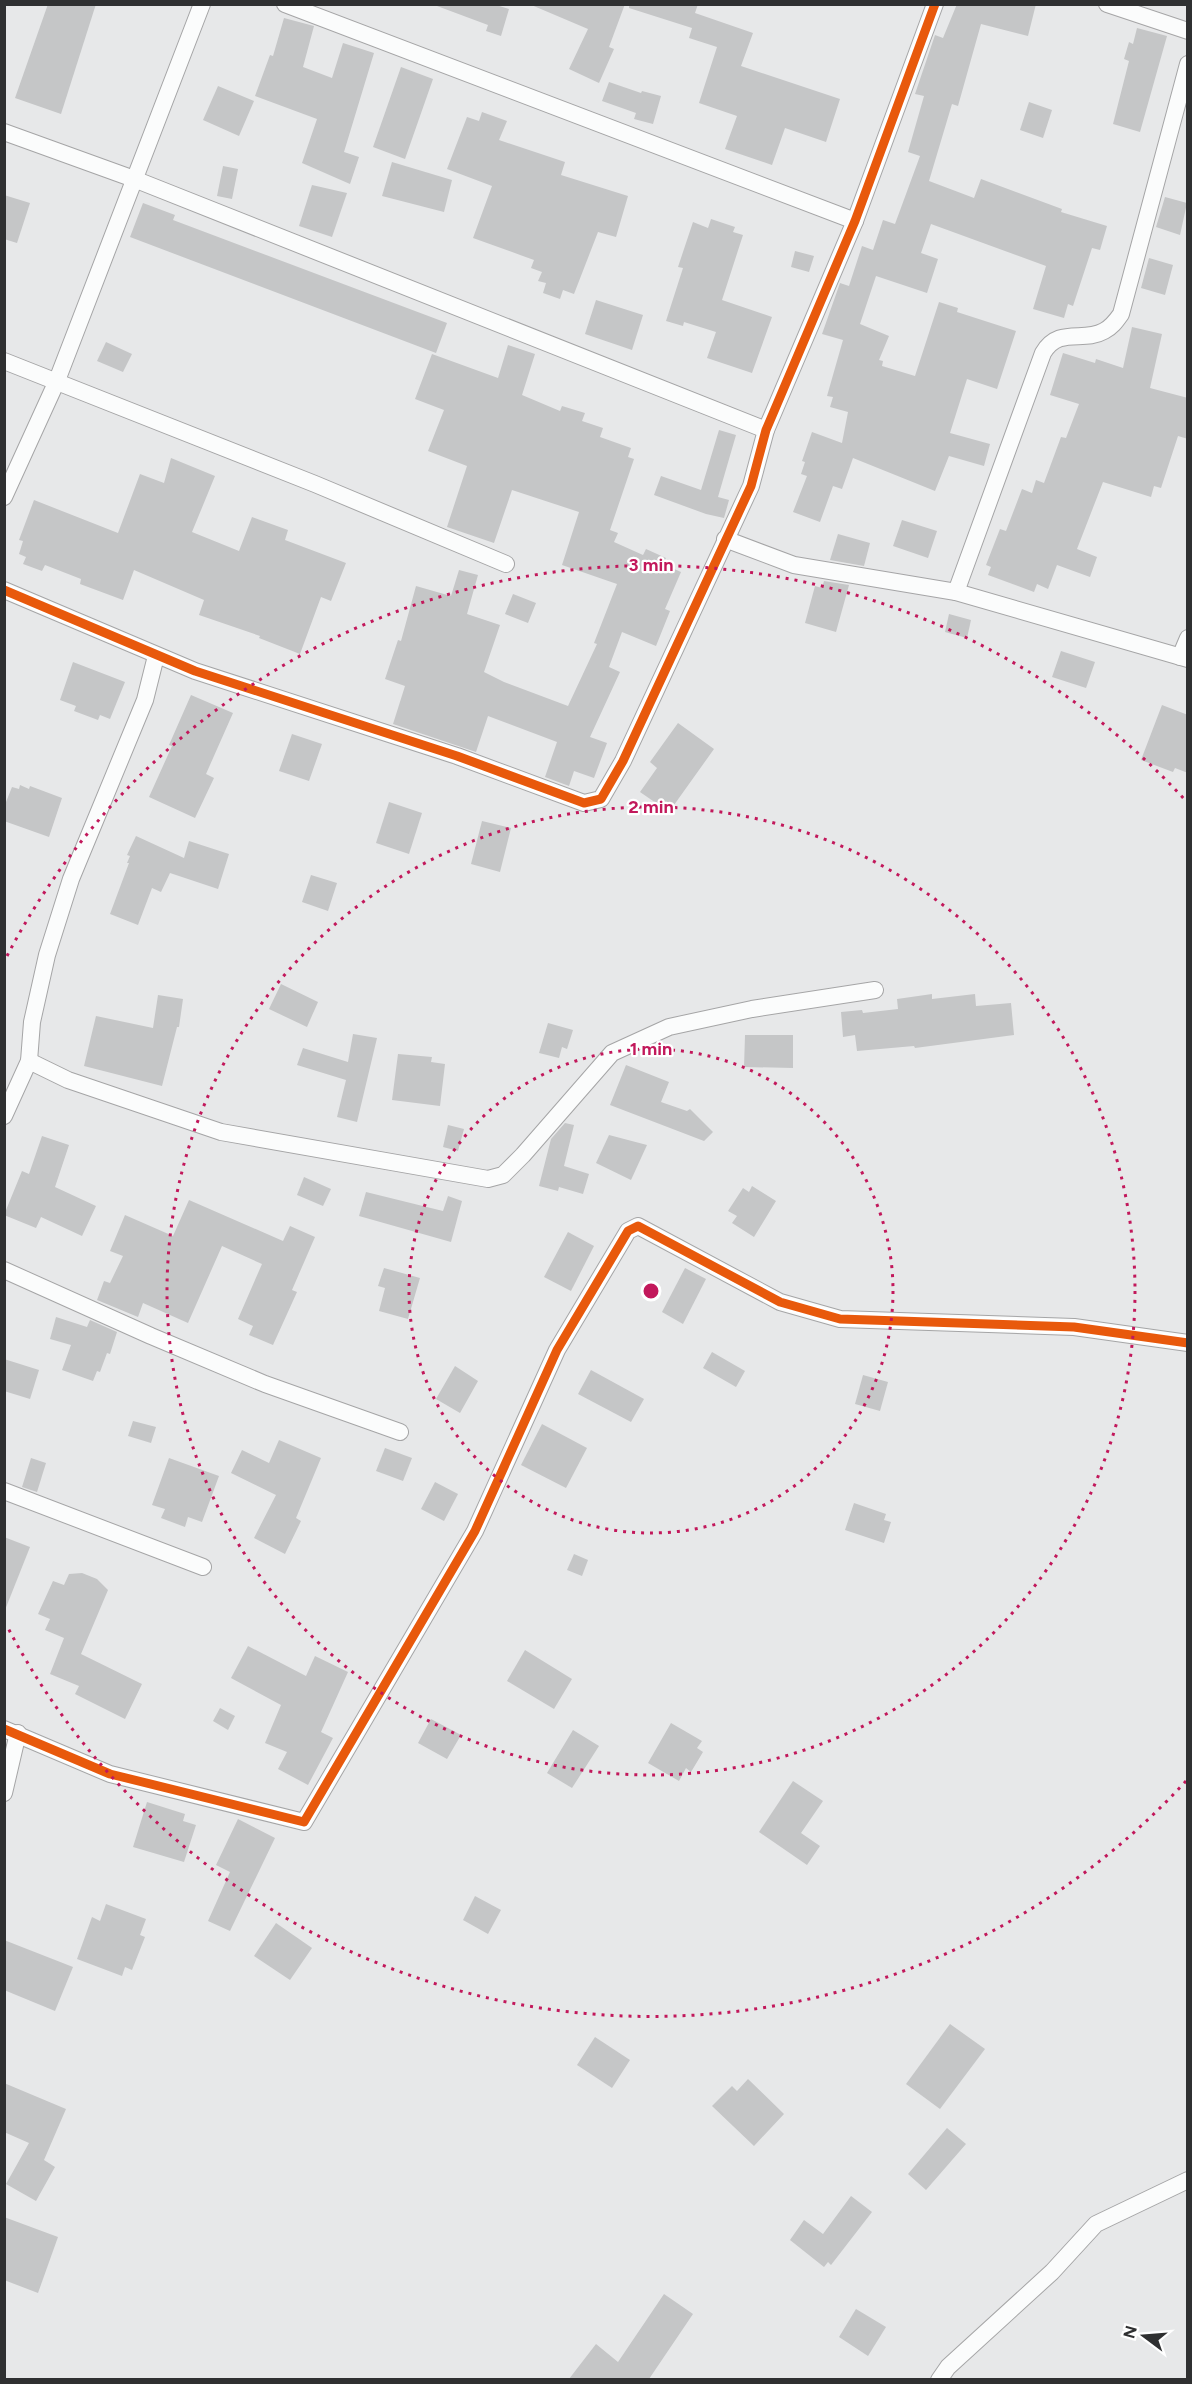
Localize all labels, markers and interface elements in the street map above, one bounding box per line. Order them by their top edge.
text: 3 min [629,554,673,576]
text: 2 min [628,796,674,818]
text: 1 min [630,1038,672,1060]
centre of rings [641,1281,661,1301]
north arrow [1114,2306,1174,2366]
text: N [1119,2323,1141,2341]

